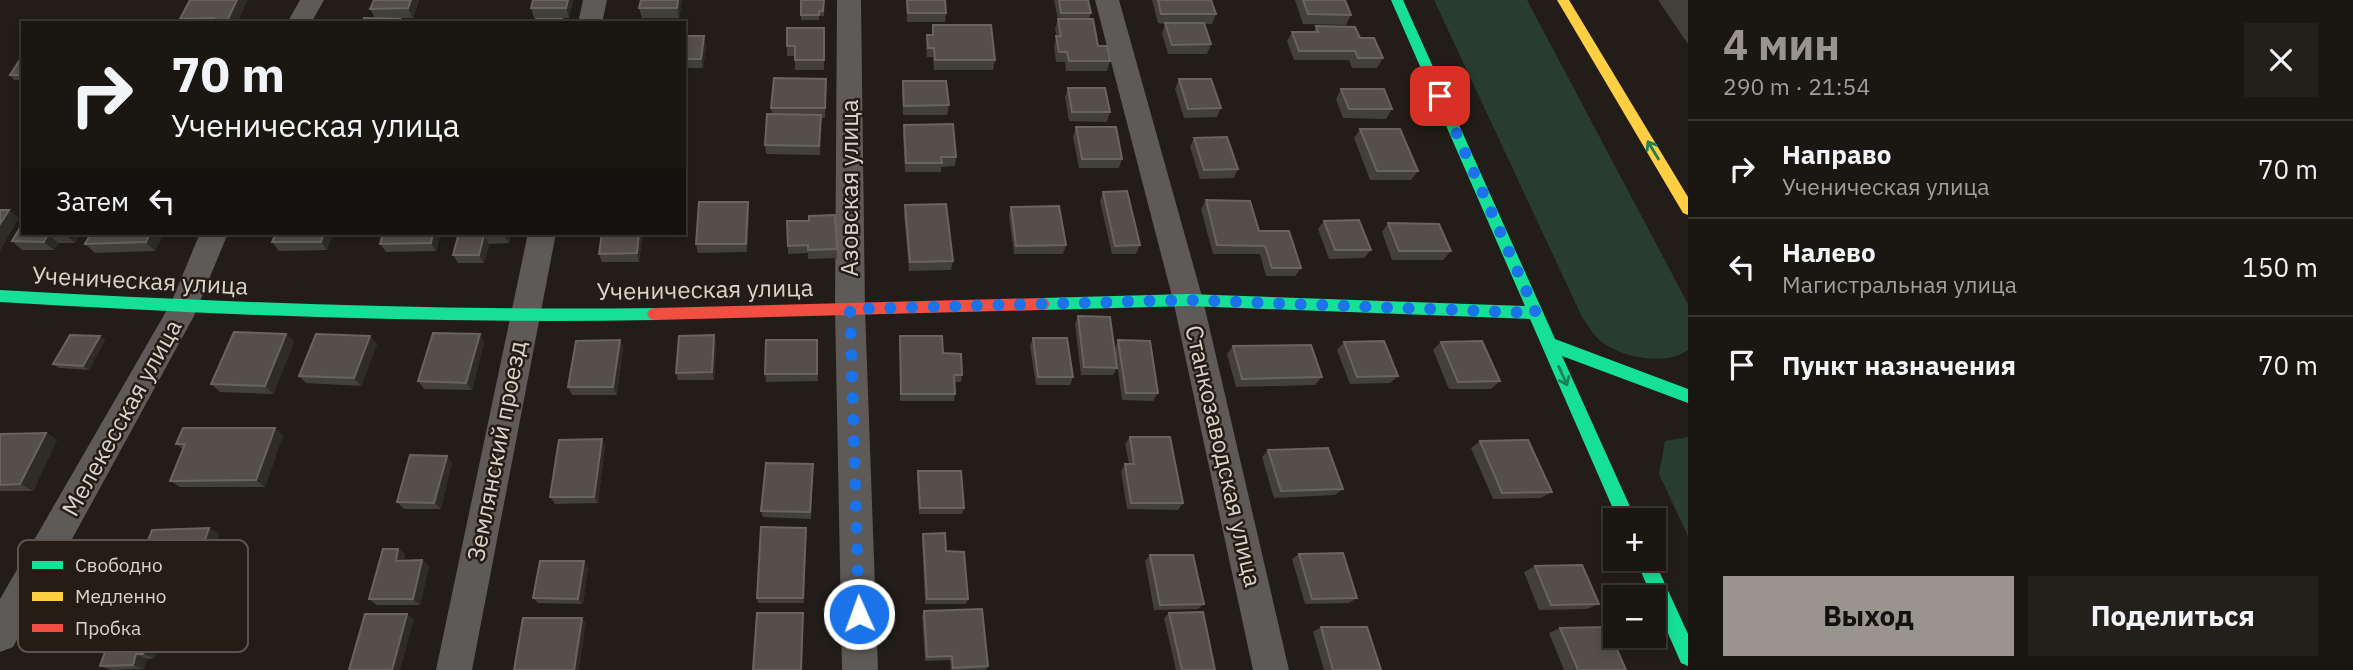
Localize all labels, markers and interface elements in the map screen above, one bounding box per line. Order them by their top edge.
text: 4 мин [1723,17,1840,72]
button: close [2244,23,2318,97]
text: 70 m [171,42,285,105]
icon: right [56,49,147,140]
pin [1410,66,1470,126]
text: 290 m · 21:54 [1723,71,1870,101]
icon: arrive [1421,77,1459,115]
street label: Азовская улица [833,99,865,277]
text: Ученическая улица [171,104,460,146]
text: Направо [1782,137,1891,171]
one-way arrow [1646,141,1660,161]
icon: right [1723,150,1761,188]
text: 70 m [2258,152,2318,186]
text: Ученическая улица [1782,171,1990,201]
icon: left [143,182,181,220]
text: Затем [56,184,129,218]
text: Налево [1782,235,1876,269]
icon: left [1723,248,1761,286]
text: 150 m [2242,250,2318,284]
street label: Ученическая улица [31,258,249,302]
text: Магистральная улица [1782,269,2017,299]
street label: Ученическая улица [596,271,814,307]
street label: Мелекесская улица [54,313,189,522]
street label: Станкозаводская улица [1178,322,1270,590]
street label: Землянский проезд [459,338,533,564]
icon: arrive [1723,346,1761,384]
text: Пункт назначения [1782,348,2016,382]
text: 70 m [2258,348,2318,382]
one-way arrow [1557,365,1570,386]
map controls [1603,508,1666,648]
button: + [1603,508,1666,571]
legend [18,540,248,652]
text: Свободно [75,553,163,577]
button: Выход [1723,576,2014,656]
button: Поделиться [2028,576,2318,656]
position arrow [822,577,896,651]
text: Медленно [75,584,166,608]
button: − [1603,585,1666,648]
text: Пробка [75,616,141,640]

